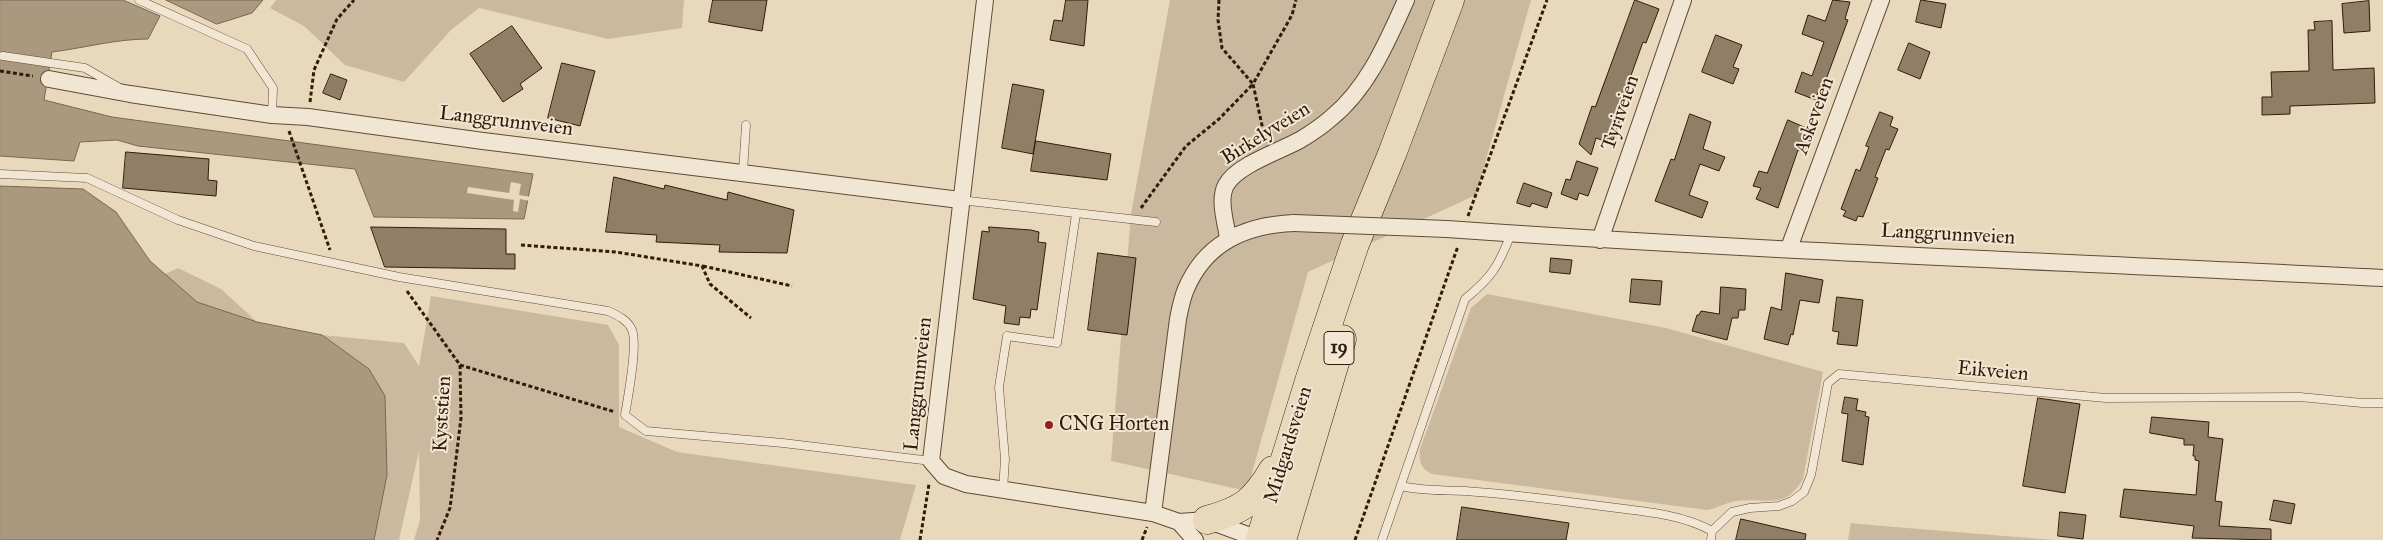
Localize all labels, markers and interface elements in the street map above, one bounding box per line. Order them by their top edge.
street label: Tyriveien [1597,72,1645,154]
street label: Askeveien [1790,74,1840,158]
street label: Birkelyveien [1217,97,1315,171]
street label: Langgrunnveien [438,102,574,142]
street label: Langgrunnveien [1880,219,2016,251]
street label: Langgrunnveien [900,316,938,452]
road number: 19 [1324,332,1354,364]
street label: Eikveien [1956,357,2030,387]
street label: Kyststien [429,375,457,453]
street label: Midgardsveien [1260,384,1318,506]
place label: CNG Horten [1059,413,1169,437]
marker: CNG Horten [1043,419,1055,431]

